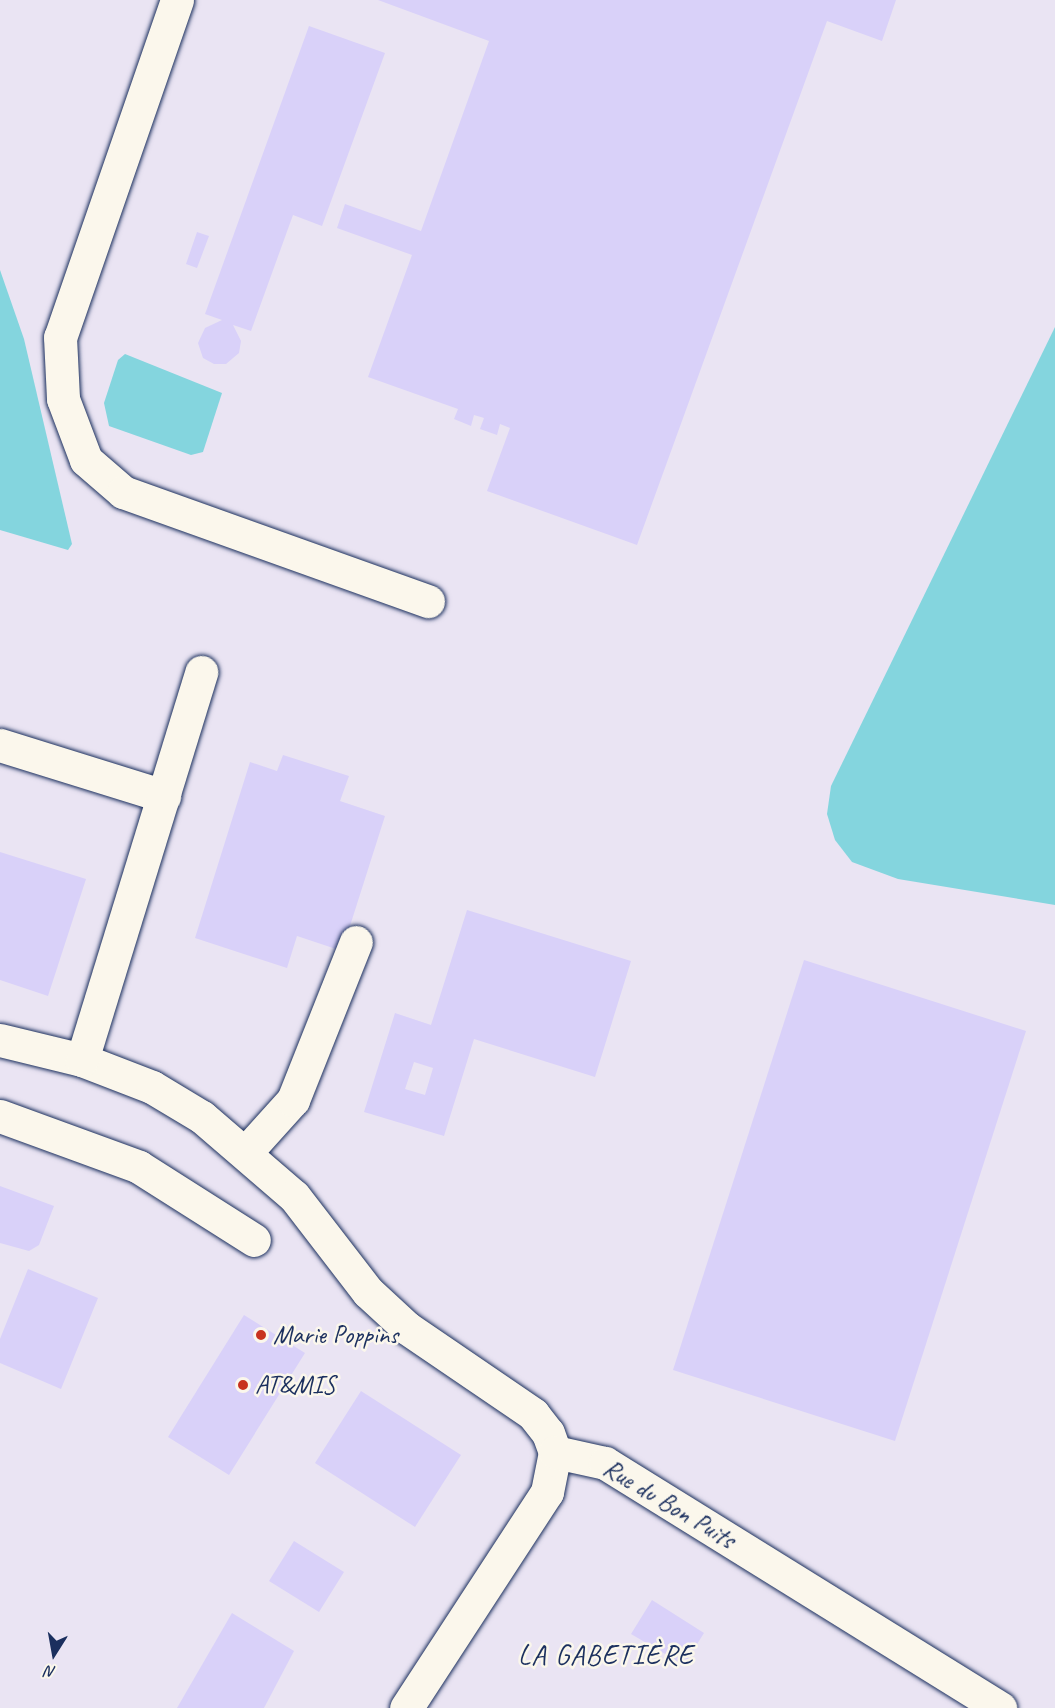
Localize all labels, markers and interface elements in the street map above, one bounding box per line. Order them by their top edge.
place label: Marie Poppins [273,1319,398,1351]
marker: Marie Poppins [254,1328,268,1342]
place label: AT&MIS [255,1369,335,1401]
marker: AT&MIS [236,1378,250,1392]
street label: Rue du Bon Puits [598,1453,740,1555]
north arrow [24,1624,84,1684]
district label: LA GABETIÈRE [518,1638,694,1672]
text: N [44,1661,57,1682]

